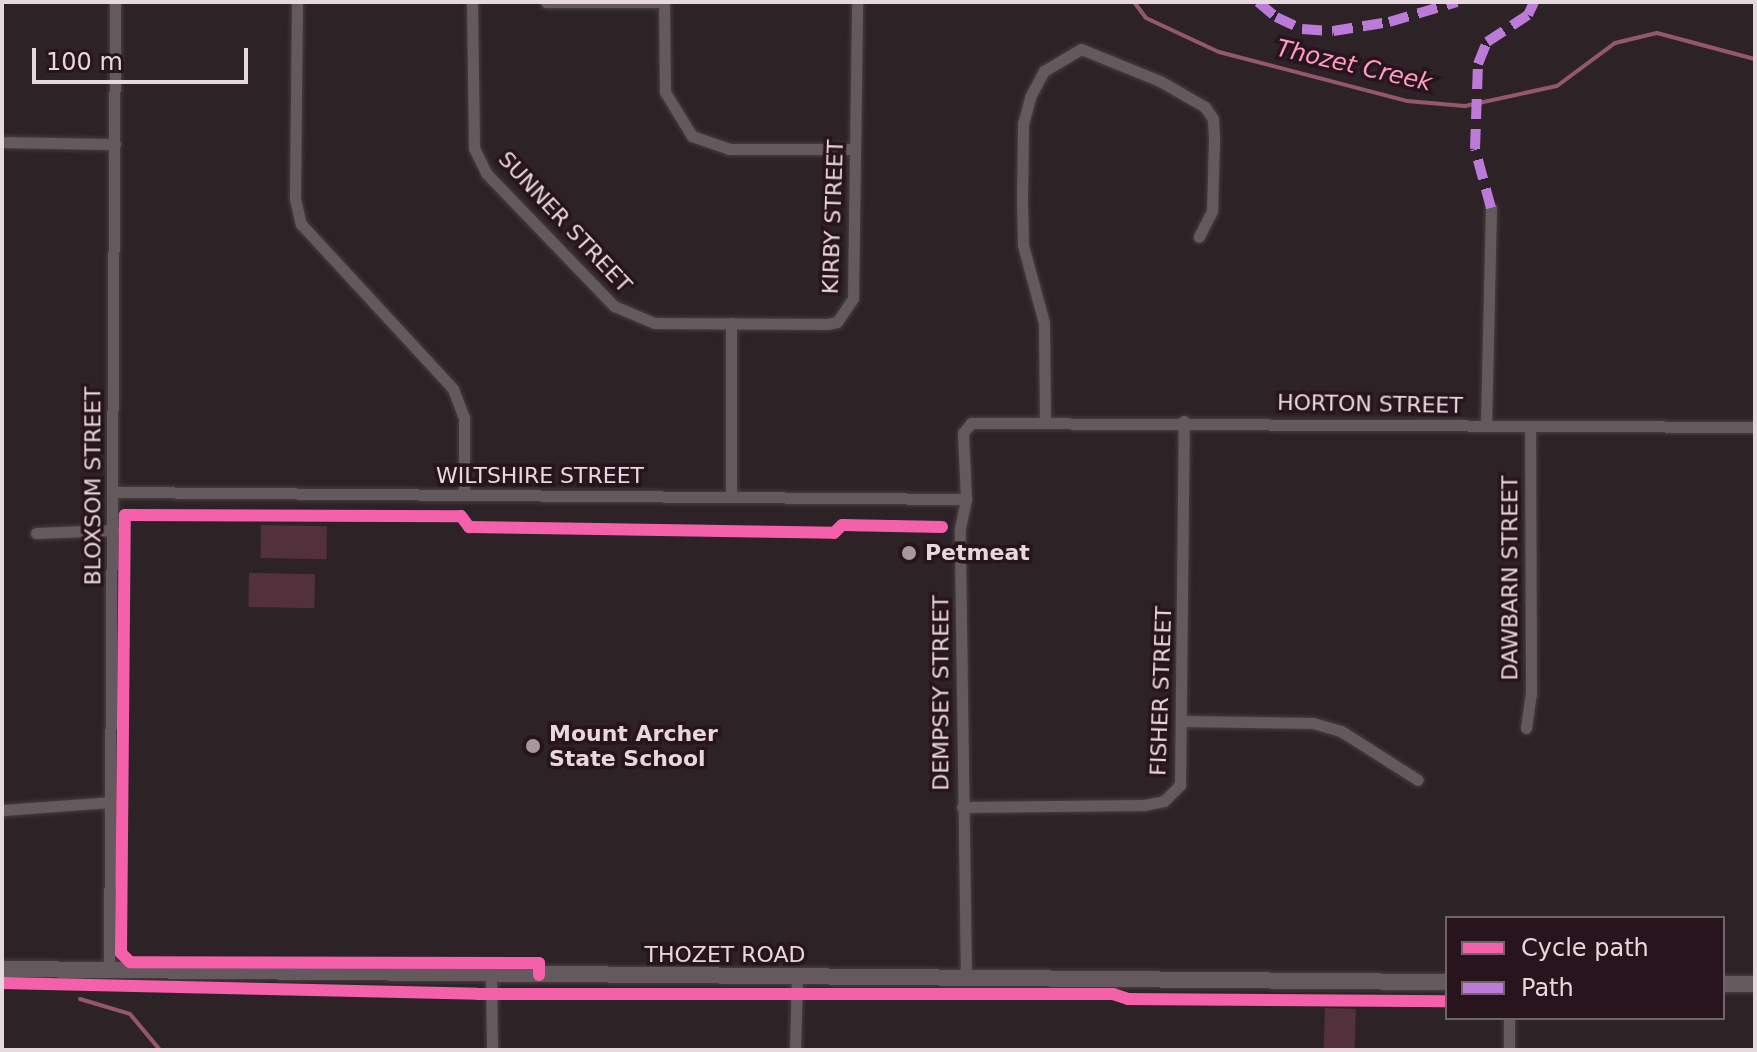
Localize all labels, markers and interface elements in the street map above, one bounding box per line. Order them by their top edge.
scale bar [36,32,252,82]
water label: Thozet Creek [1273,34,1435,98]
text: 100 m [46,48,123,76]
street label: KIRBY STREET [817,139,849,295]
street label: SUNNER STREET [493,146,637,298]
street label: BLOXSOM STREET [80,387,106,585]
street label: HORTON STREET [1277,389,1463,419]
street label: WILTSHIRE STREET [436,463,644,489]
street label: DAWBARN STREET [1497,476,1523,680]
place label: Petmeat [925,540,1030,566]
marker: Petmeat [900,544,918,562]
street label: DEMPSEY STREET [928,595,954,791]
street label: FISHER STREET [1145,606,1177,776]
place label: Mount Archer State School [549,720,718,772]
marker: Mount Archer State School [524,737,542,755]
legend [1445,916,1725,1020]
text: Cycle path [1521,934,1649,962]
street label: THOZET ROAD [645,942,805,968]
text: Path [1521,974,1574,1002]

